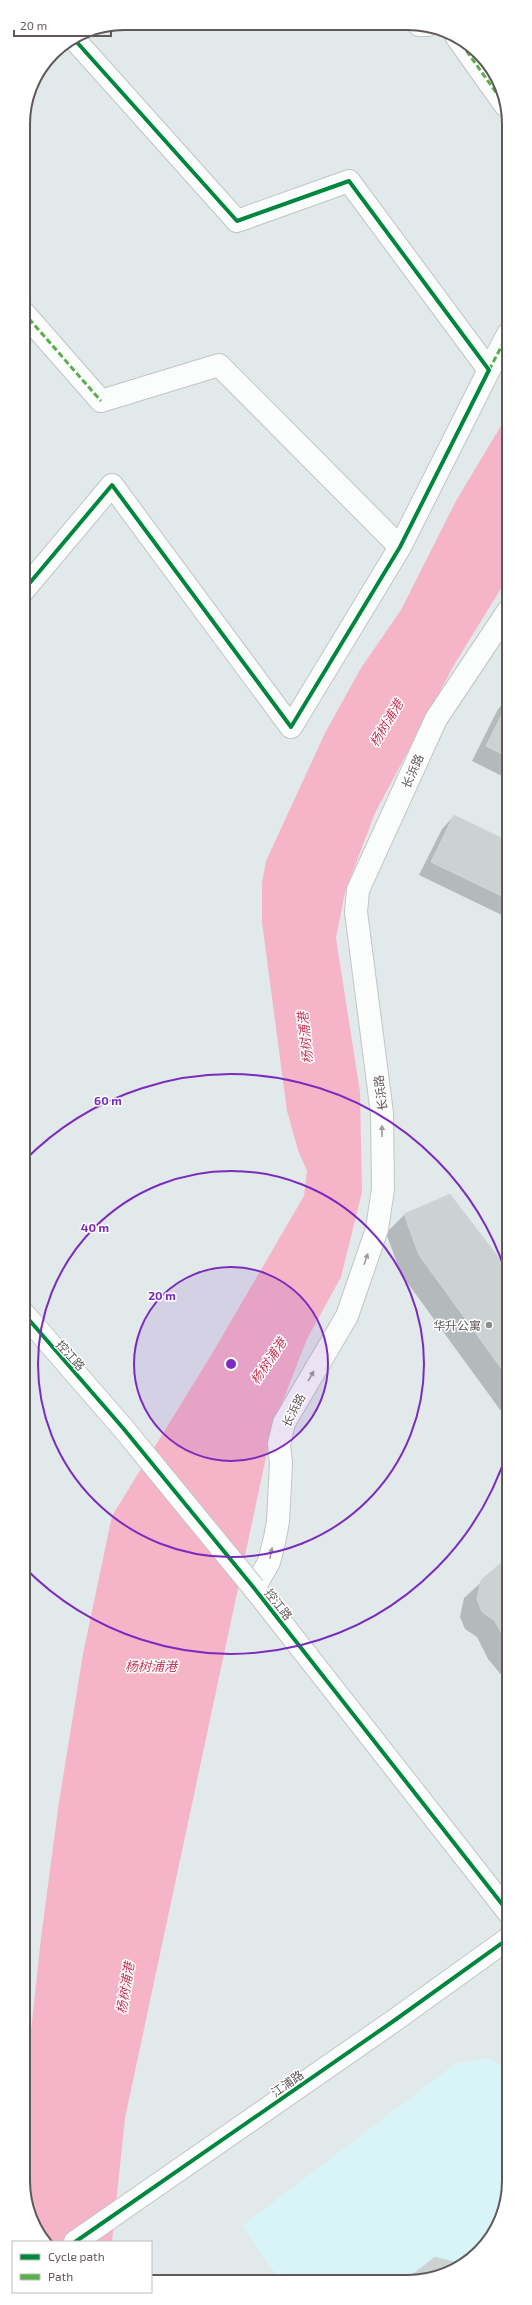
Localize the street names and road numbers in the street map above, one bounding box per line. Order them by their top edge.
street label: 长浜路 [398,752,426,790]
street label: 长浜路 [371,1074,389,1112]
street label: 控江路 [54,1337,88,1373]
street label: 长浜路 [279,1391,307,1429]
street label: 控江路 [262,1586,296,1622]
street label: 江浦路 [268,2067,306,2099]

